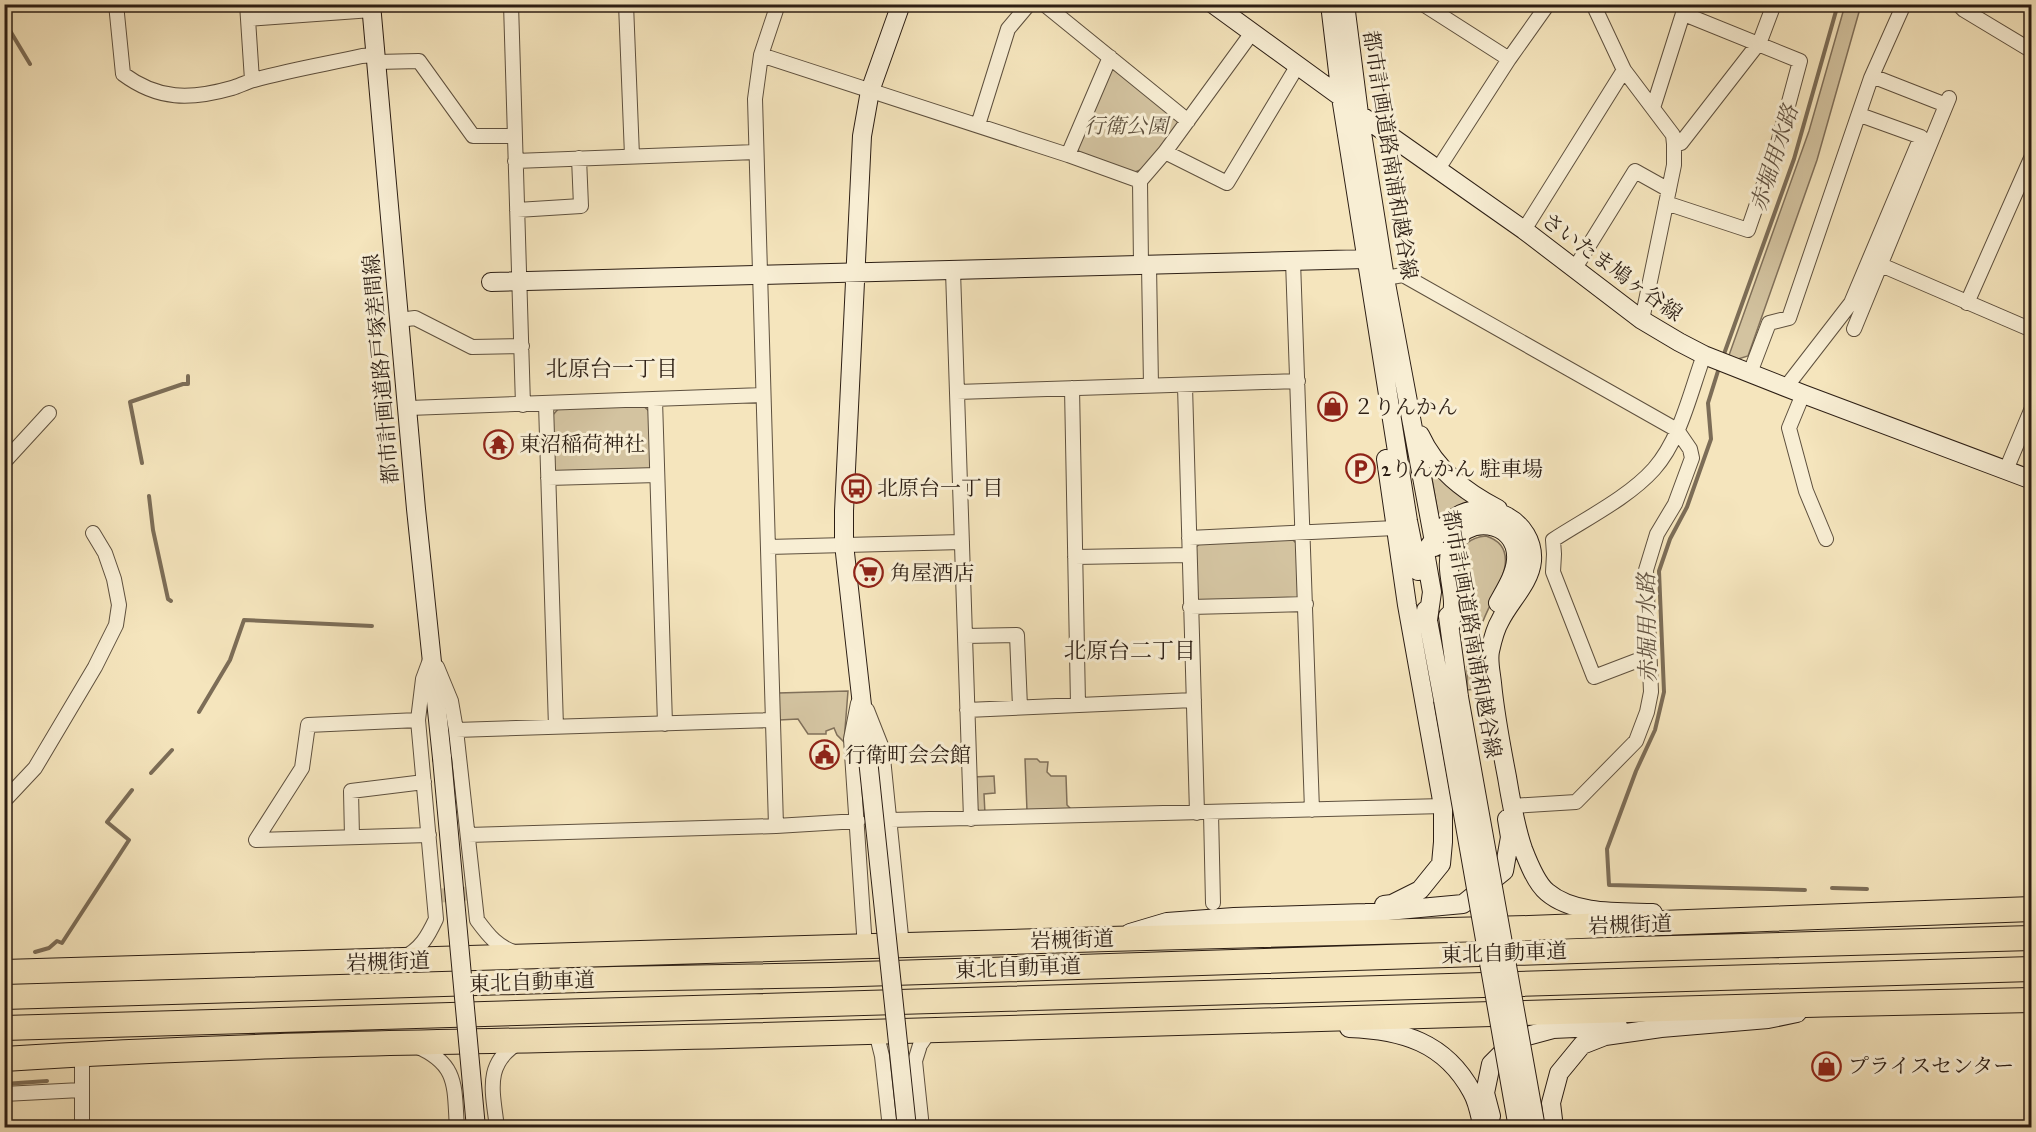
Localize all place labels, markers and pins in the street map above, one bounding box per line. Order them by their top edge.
shop icon: ２りんかん [1316,391,1348,423]
place label: ２りんかん [1353,394,1458,420]
temple icon: 東沼稲荷神社 [482,428,514,460]
place label: 東沼稲荷神社 [519,431,645,457]
parking icon: 2りんかん 駐車場 [1344,453,1376,485]
place label: 2りんかん 駐車場 [1381,456,1543,482]
bus stop icon: 北原台一丁目 [840,472,872,504]
place label: 北原台一丁目 [877,475,1003,501]
supermarket icon: 角屋酒店 [853,557,885,589]
place label: 角屋酒店 [890,560,974,586]
public building icon: 行衛町会会館 [808,739,840,771]
place label: 行衛町会会館 [845,742,971,768]
shop icon: プライスセンター [1811,1050,1843,1082]
place label: プライスセンター [1848,1053,2014,1079]

